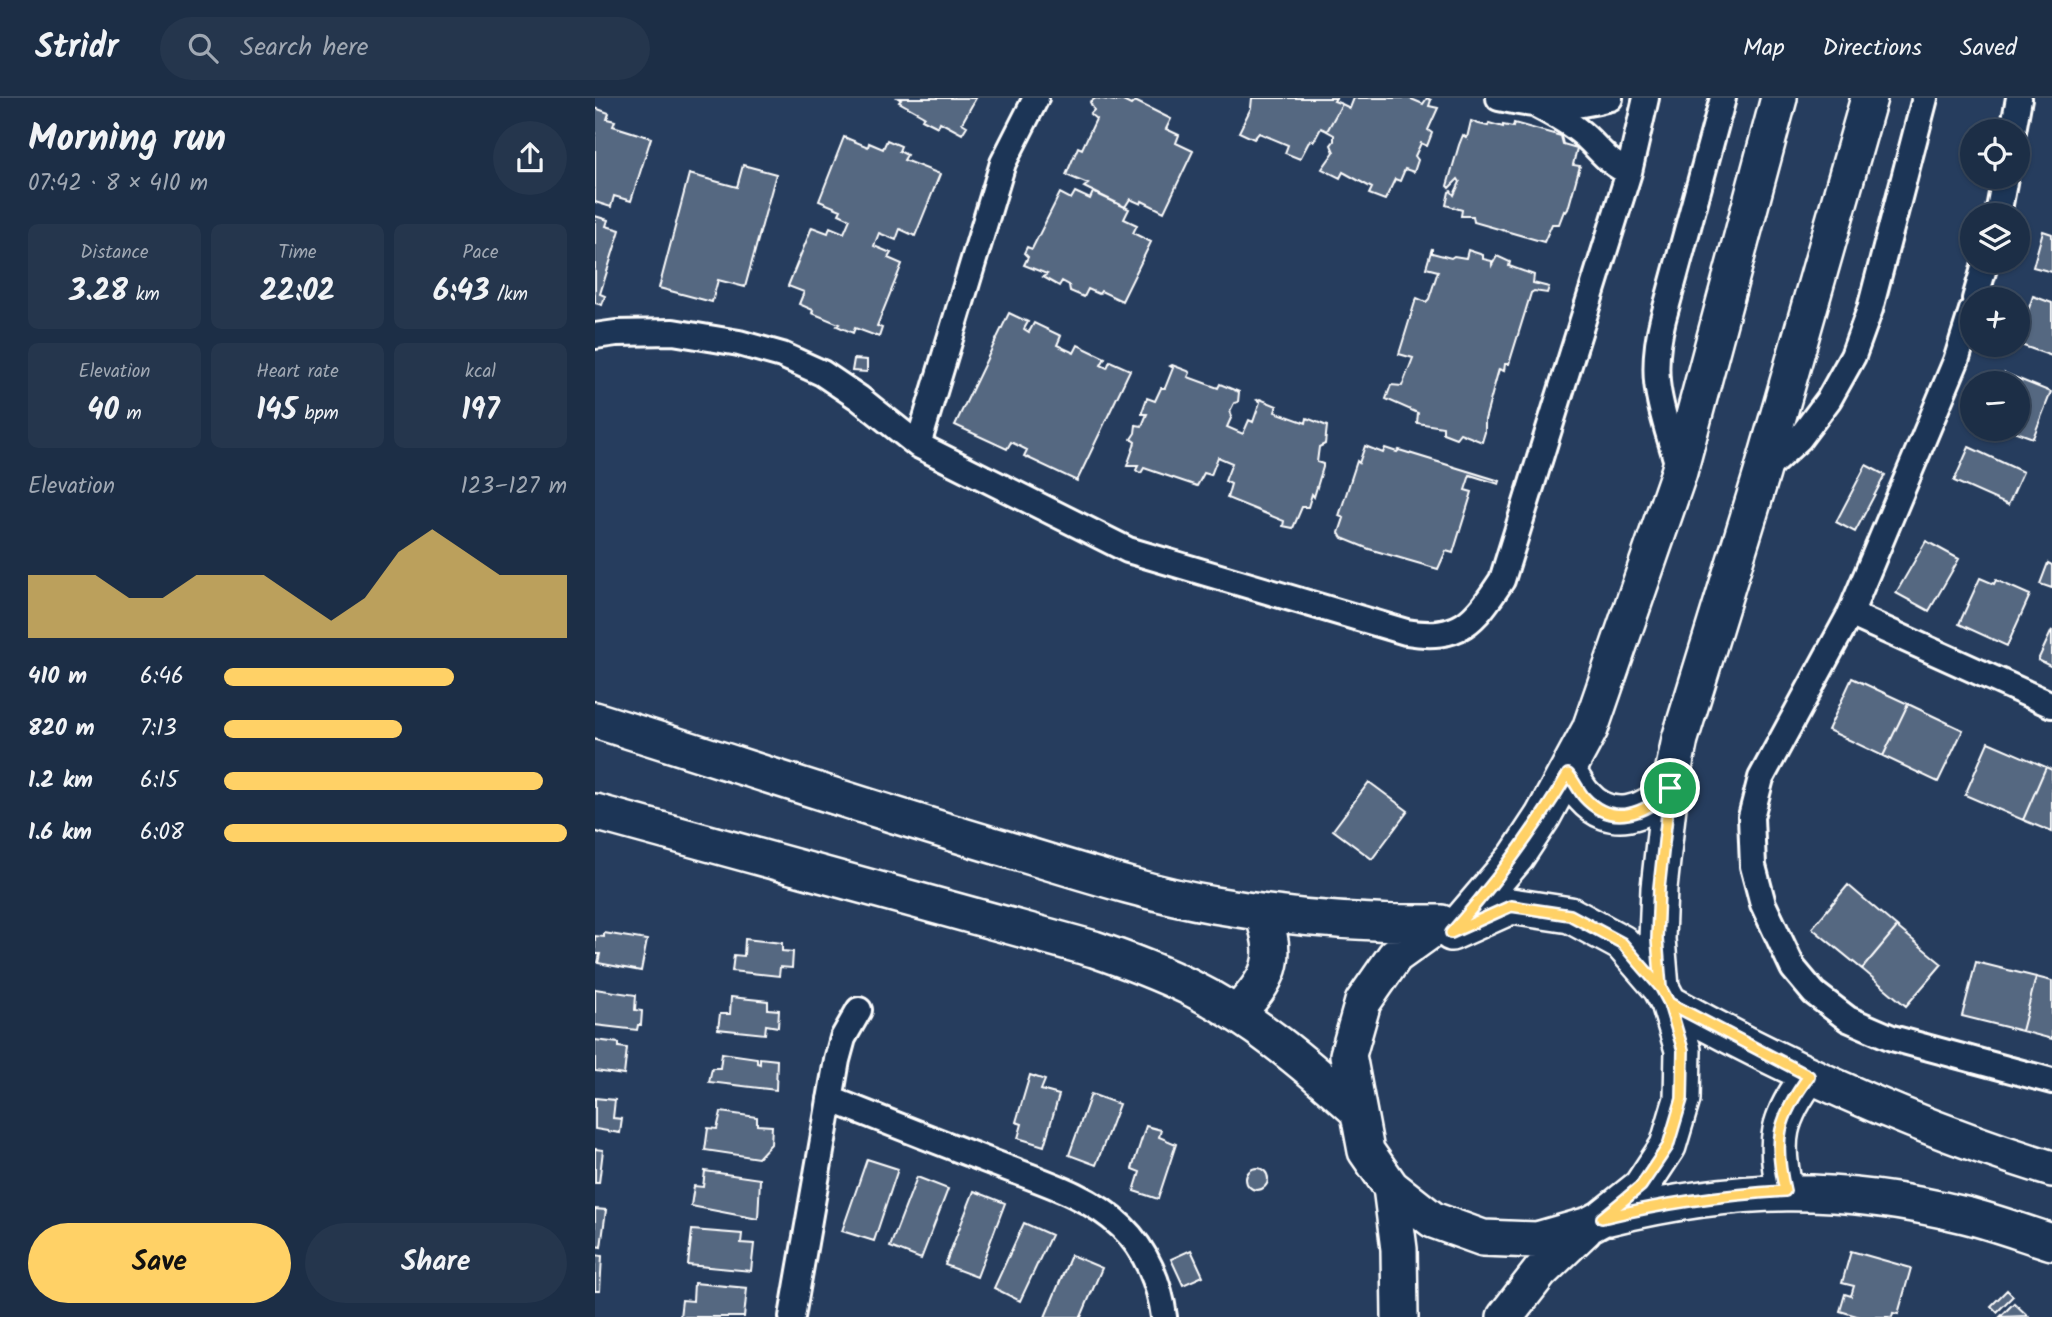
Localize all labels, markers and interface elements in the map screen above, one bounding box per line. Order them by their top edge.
search box [160,17,650,80]
text: Stridr [35,22,118,75]
text: Search here [240,27,369,69]
icon: search [184,29,222,67]
text: Map [1743,29,1785,68]
text: Directions [1823,29,1922,68]
text: Saved [1960,29,2017,68]
text: Morning run [28,110,226,170]
map controls [1960,119,2030,441]
button: locate [1960,119,2030,189]
button: share [493,121,567,195]
text: 07:42 · 8 × 410 m [28,166,208,202]
button: layers [1960,203,2030,273]
text: Distance [80,238,149,268]
text: Time [278,238,317,268]
text: Pace [462,238,499,268]
text: 3.28 [69,268,128,316]
text: 22:02 [260,268,335,316]
text: 6:43 [433,268,490,316]
text: km [128,280,160,310]
text: /km [490,280,528,310]
button: + [1960,287,2030,357]
text: Elevation [79,357,150,387]
text: Heart rate [256,357,339,387]
text: kcal [465,357,496,387]
button: − [1960,371,2030,441]
text: 40 [87,387,119,435]
text: 145 [256,387,297,435]
text: 197 [461,387,500,435]
text: m [119,399,142,429]
text: bpm [297,399,339,429]
text: Elevation [28,469,115,505]
text: 123–127 m [461,469,567,505]
text: 410 m [28,659,87,695]
text: 6:46 [140,659,184,695]
text: 820 m [28,711,94,747]
text: 7:13 [140,711,177,747]
pin [1640,758,1700,818]
text: 1.2 km [28,763,93,799]
text: 6:15 [140,763,178,799]
icon: arrive [1651,769,1689,807]
text: 1.6 km [28,815,92,851]
text: 6:08 [140,815,184,851]
button: Save [28,1223,291,1303]
button: Share [305,1223,567,1303]

